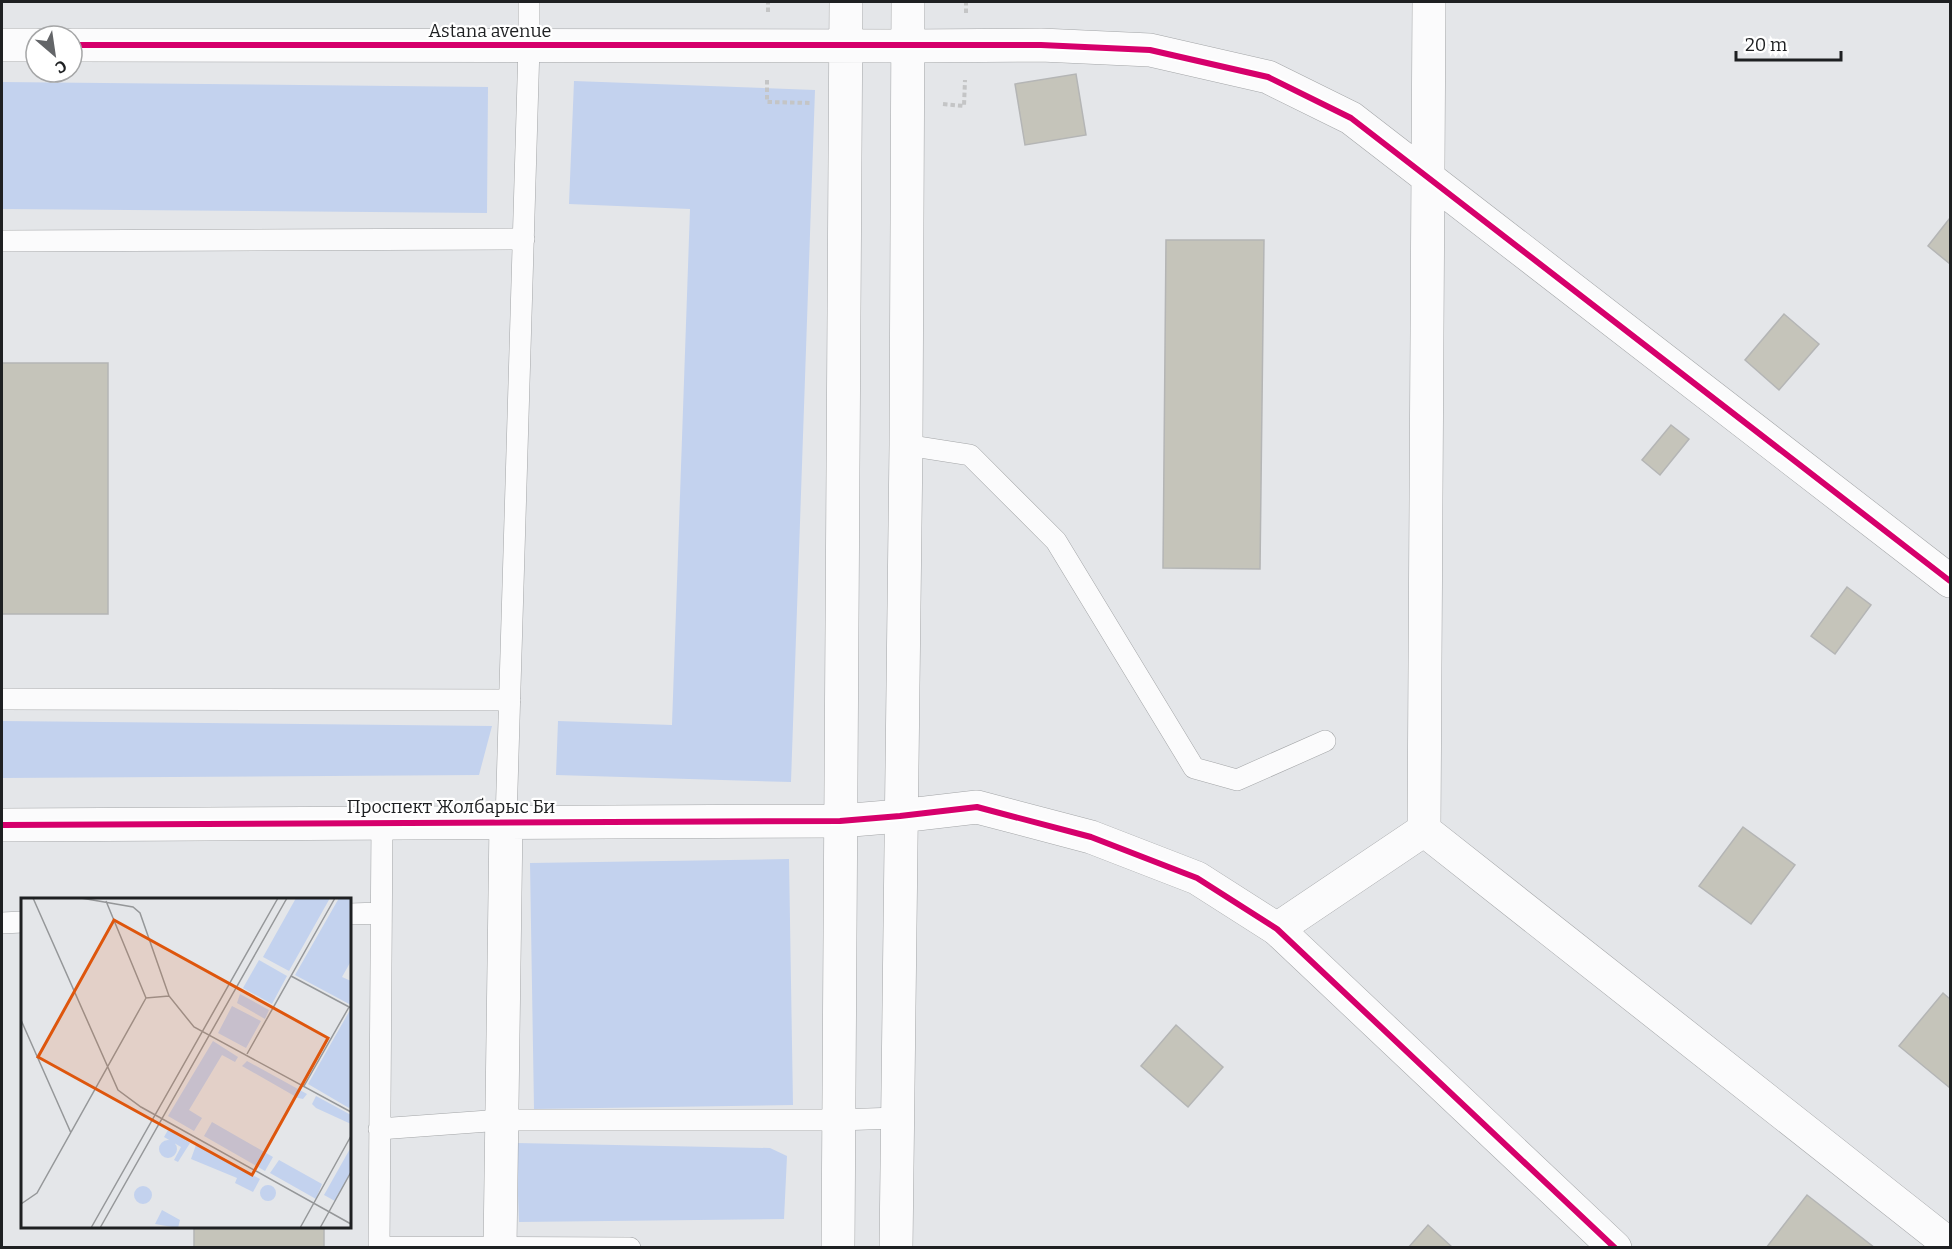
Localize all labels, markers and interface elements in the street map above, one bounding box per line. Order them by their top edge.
street label: Astana avenue [429,20,551,42]
north arrow [24,24,84,84]
scale bar [1736,24,1841,62]
text: 20 m [1745,34,1787,56]
text: С [52,56,70,77]
street label: Проспект Жолбарыс Би [347,796,555,818]
inset map [21,898,351,1228]

